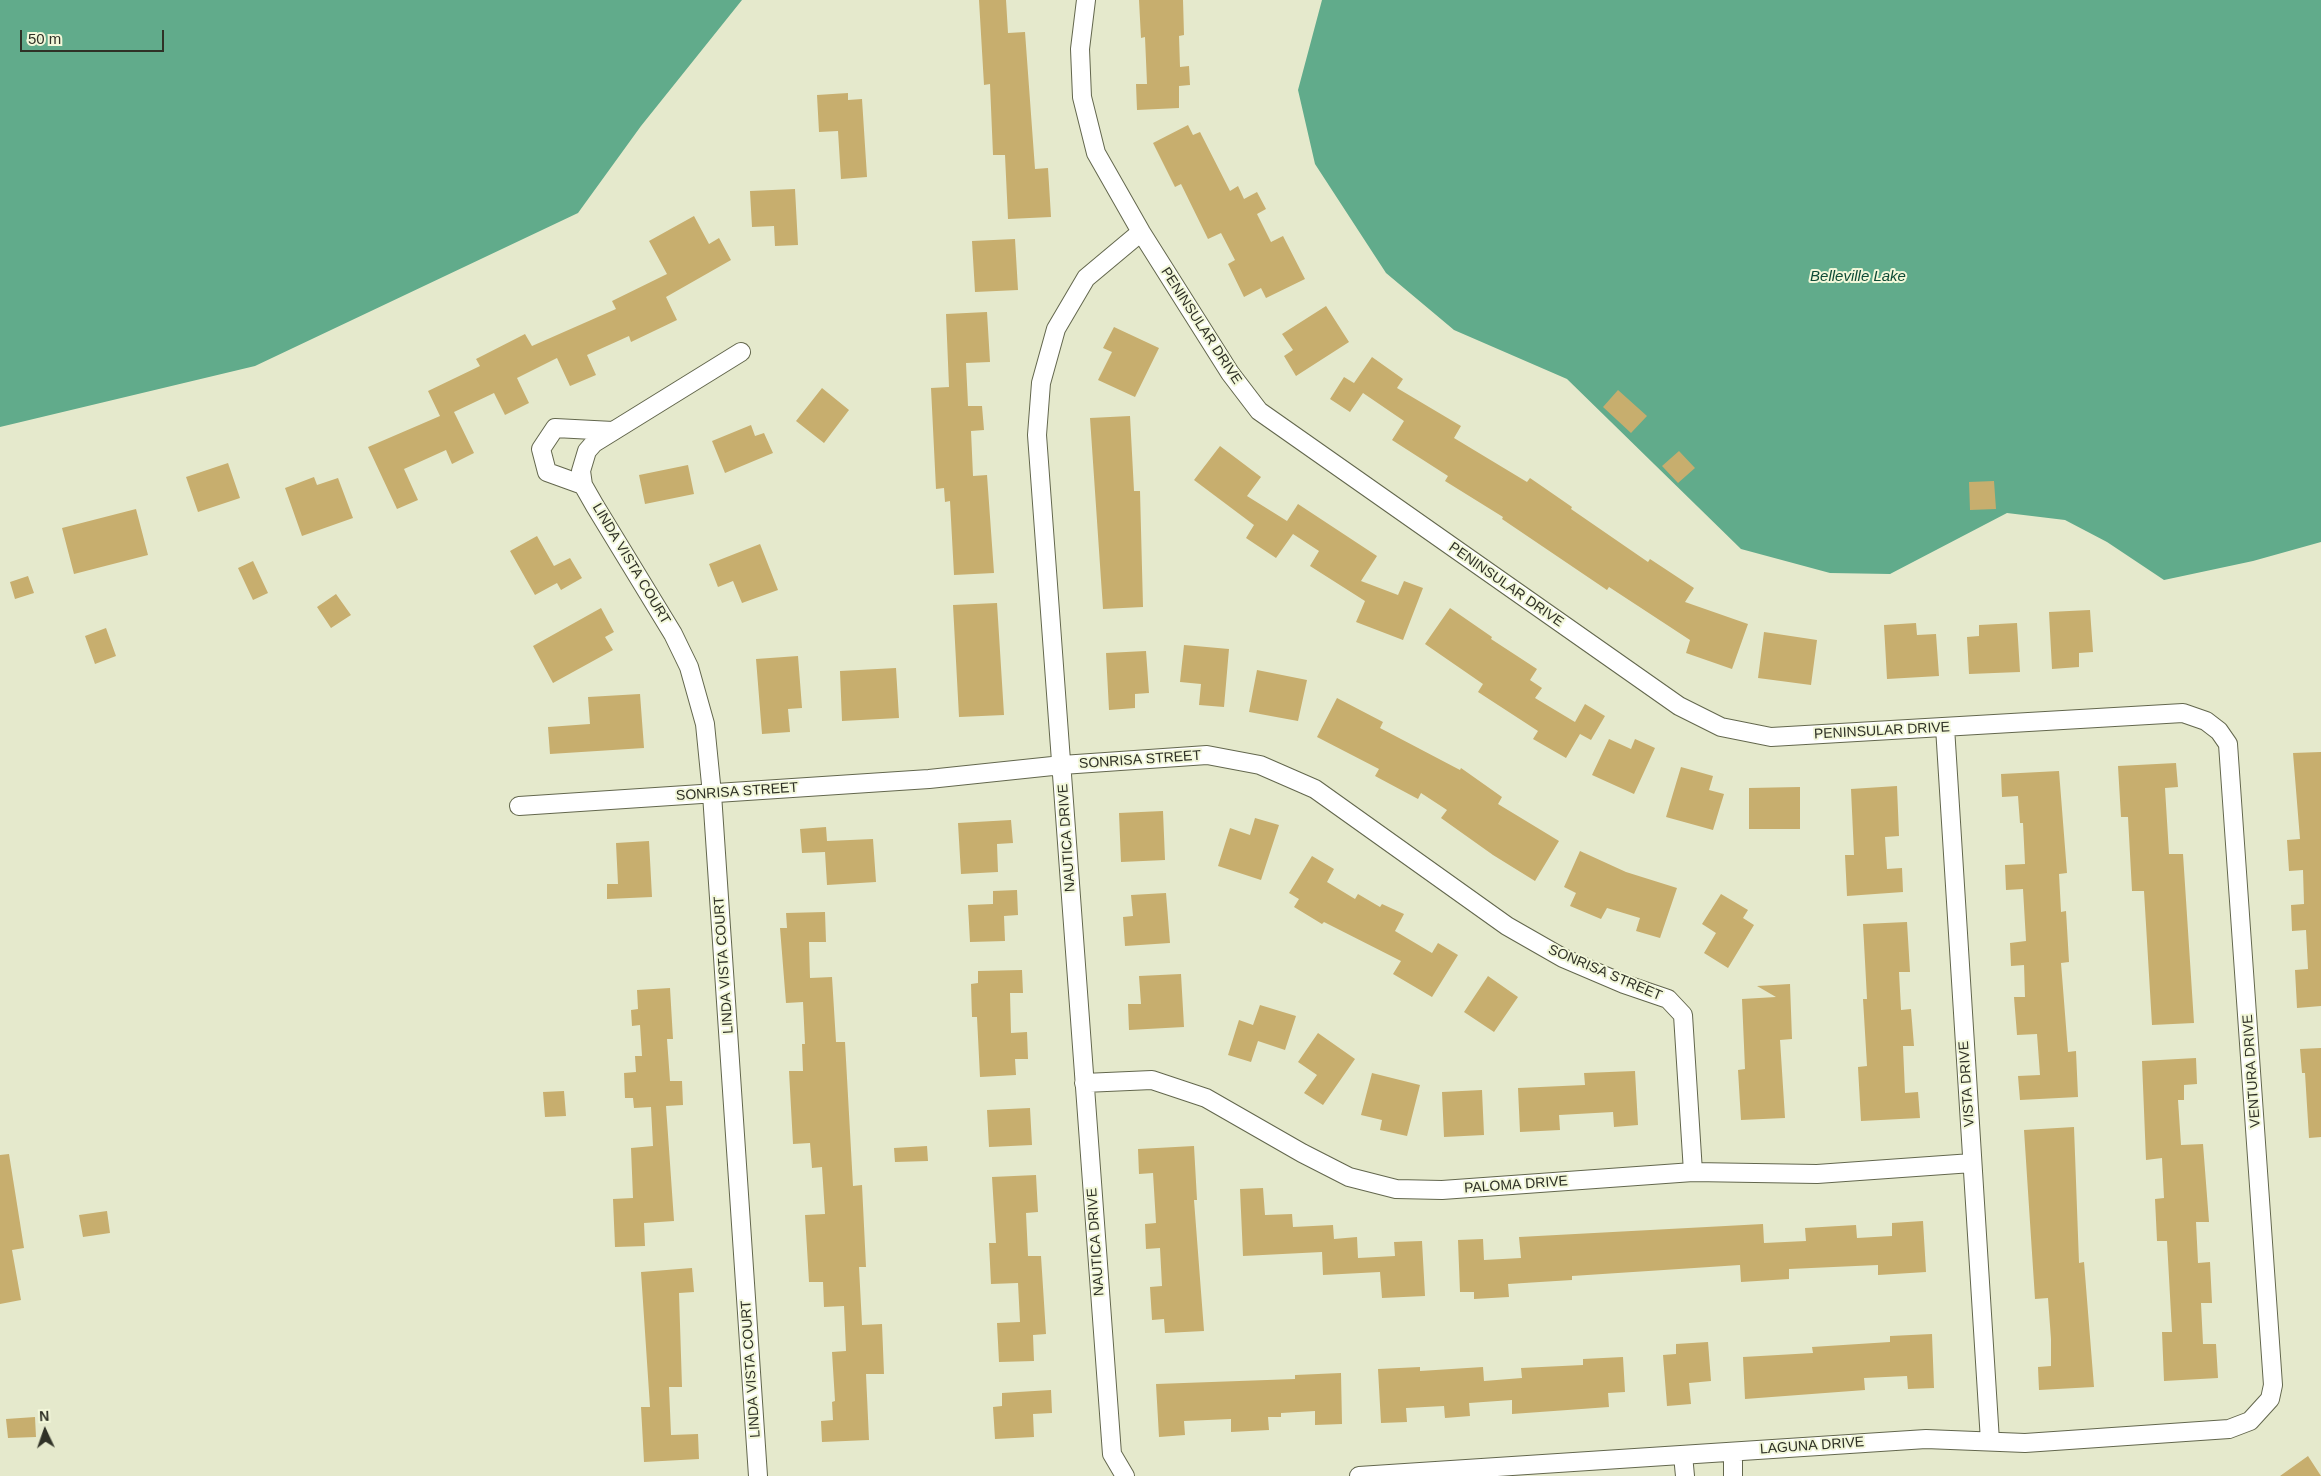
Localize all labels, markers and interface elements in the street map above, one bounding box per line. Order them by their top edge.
scale bar [22,20,166,52]
text: 50 m [28,30,61,47]
street label: PENINSULAR DRIVE [1157,264,1245,388]
water label: Belleville Lake [1810,268,1906,286]
street label: LINDA VISTA COURT [588,501,674,627]
street label: PENINSULAR DRIVE [1445,539,1567,631]
street label: PENINSULAR DRIVE [1814,719,1950,743]
street label: SONRISA STREET [1078,747,1202,773]
street label: SONRISA STREET [675,779,799,805]
street label: NAUTICA DRIVE [1055,783,1079,893]
street label: LINDA VISTA COURT [711,896,737,1034]
street label: SONRISA STREET [1546,941,1664,1005]
street label: VENTURA DRIVE [2240,1014,2264,1128]
street label: VISTA DRIVE [1956,1040,1978,1128]
street label: PALOMA DRIVE [1464,1173,1568,1197]
street label: NAUTICA DRIVE [1084,1187,1108,1297]
street label: LINDA VISTA COURT [738,1300,764,1438]
north arrow [20,1406,70,1456]
text: N [39,1408,50,1424]
street label: LAGUNA DRIVE [1759,1434,1865,1458]

